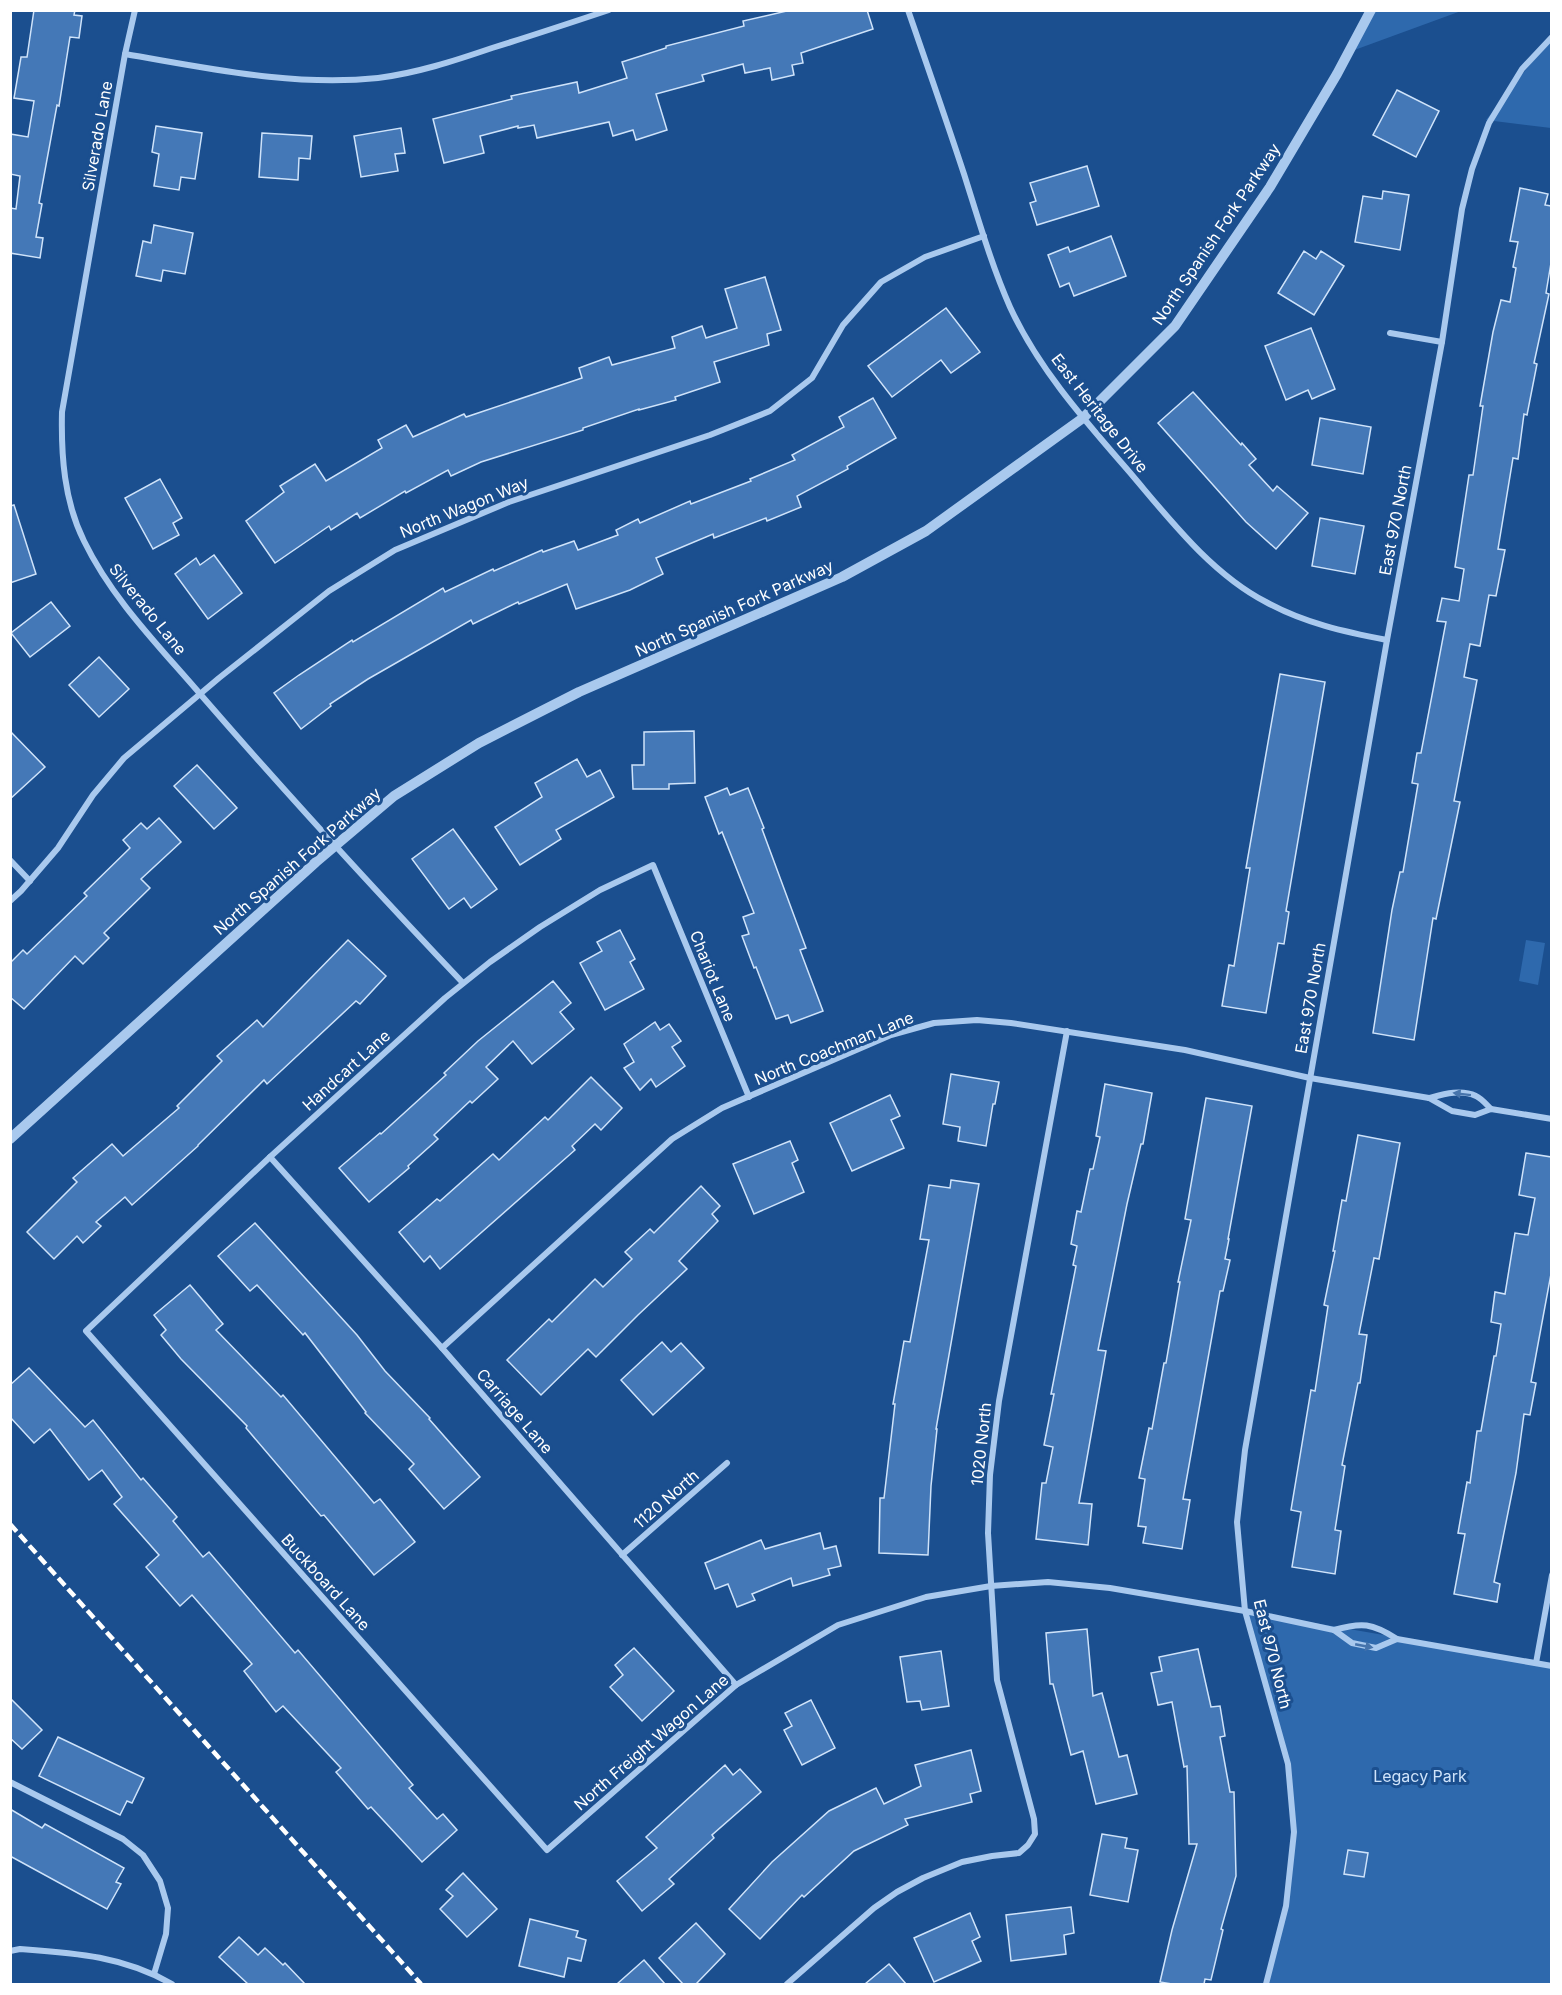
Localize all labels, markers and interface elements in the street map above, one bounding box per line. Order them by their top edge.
street label: Silverado Lane [77,79,117,193]
street label: North Spanish Fork Parkway [1148,139,1284,329]
street label: East Heritage Drive [1047,349,1153,477]
street label: East 970 North [1374,463,1416,577]
street label: North Wagon Way [397,472,531,542]
street label: North Spanish Fork Parkway [632,555,836,661]
street label: Silverado Lane [105,559,191,659]
street label: North Spanish Fork Parkway [209,783,385,939]
street label: Chariot Lane [686,928,740,1024]
street label: East 970 North [1290,941,1330,1055]
street label: North Coachman Lane [751,1007,917,1089]
street label: Handcart Lane [298,1025,394,1115]
one-way arrow [1452,1089,1471,1099]
street label: Carriage Lane [473,1364,557,1458]
street label: 1020 North [967,1401,995,1487]
street label: 1120 North [629,1465,703,1533]
street label: Buckboard Lane [277,1530,375,1634]
street label: East 970 North [1250,1597,1296,1711]
one-way arrow [1355,1642,1374,1651]
street label: North Freight Wagon Lane [570,1669,732,1815]
park label: Legacy Park [1373,1766,1467,1786]

